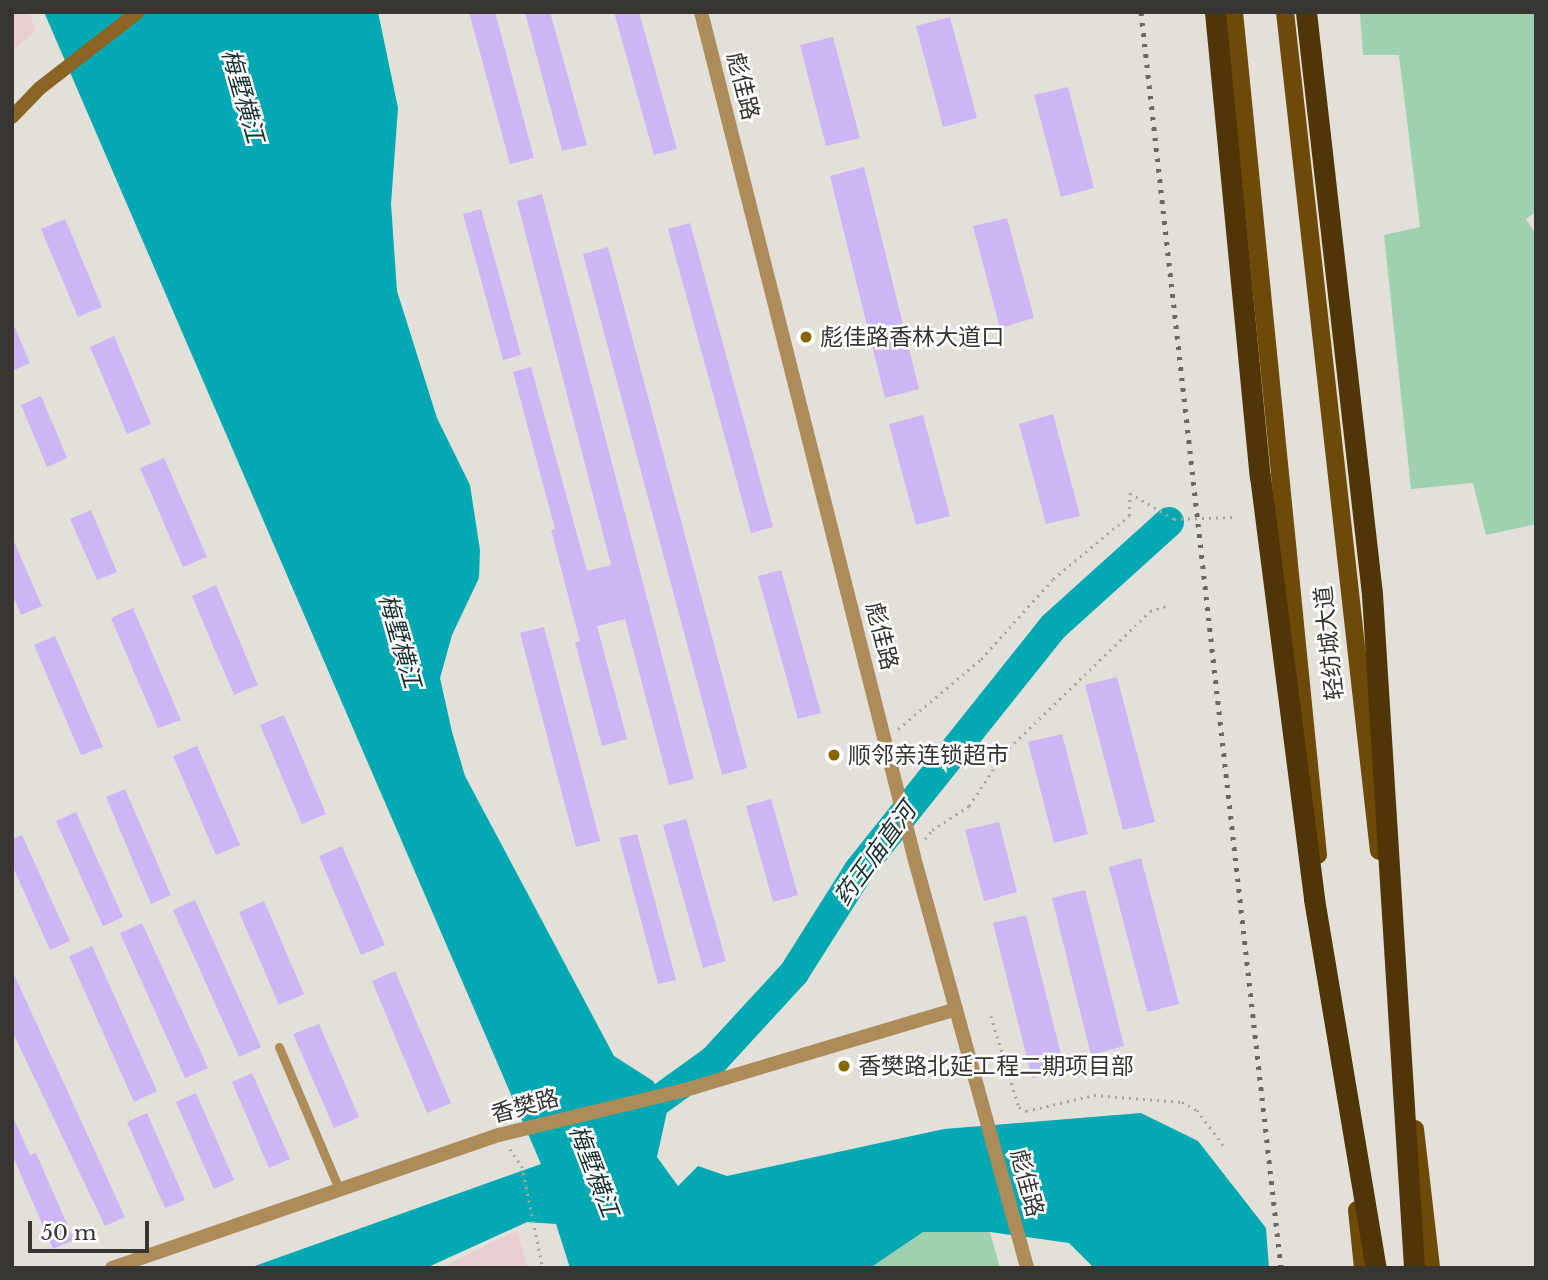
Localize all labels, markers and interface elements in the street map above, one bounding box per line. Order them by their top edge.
water label: 梅墅横江 [216,46,270,146]
street label: 彪佳路 [721,49,765,123]
place label: 彪佳路香林大道口 [820,323,1004,351]
marker: 彪佳路香林大道口 [798,329,814,345]
street label: 轻纺城大道 [1309,584,1349,702]
water label: 梅墅横江 [373,591,427,691]
street label: 彪佳路 [860,599,904,673]
place label: 顺邻亲连锁超市 [848,741,1009,769]
marker: 顺邻亲连锁超市 [826,747,842,763]
water label: 药王庙直河 [828,797,922,911]
place label: 香樊路北延工程二期项目部 [858,1052,1134,1080]
marker: 香樊路北延工程二期项目部 [836,1058,852,1074]
street label: 香樊路 [488,1084,562,1128]
water label: 梅墅横江 [563,1121,625,1221]
street label: 彪佳路 [1005,1146,1049,1220]
scale bar [32,1206,152,1250]
text: 50 m [41,1220,96,1246]

